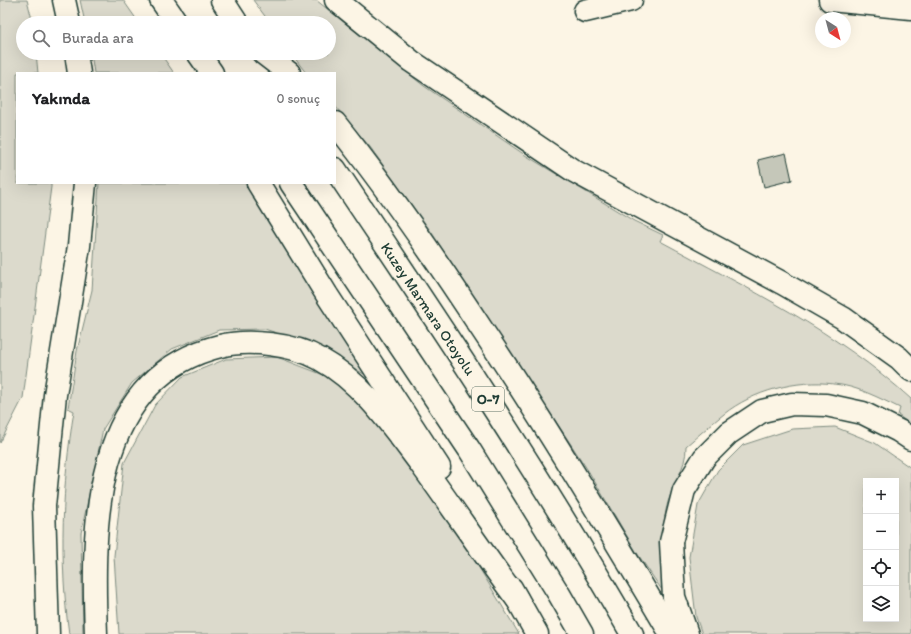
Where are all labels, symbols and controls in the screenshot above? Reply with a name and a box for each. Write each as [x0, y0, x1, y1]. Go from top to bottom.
north arrow [815, 12, 851, 48]
search box [16, 16, 336, 60]
icon: search [30, 27, 52, 49]
text: Burada ara [62, 29, 134, 47]
text: Yakında [32, 88, 90, 108]
text: 0 sonuç [277, 91, 320, 106]
street label: Kuzey Marmara Otoyolu [377, 239, 479, 379]
road number: O-7 [472, 387, 504, 411]
map controls [863, 478, 899, 622]
button: + [863, 478, 899, 514]
button: − [863, 514, 899, 550]
button: locate [863, 550, 899, 586]
button: layers [863, 586, 899, 622]

